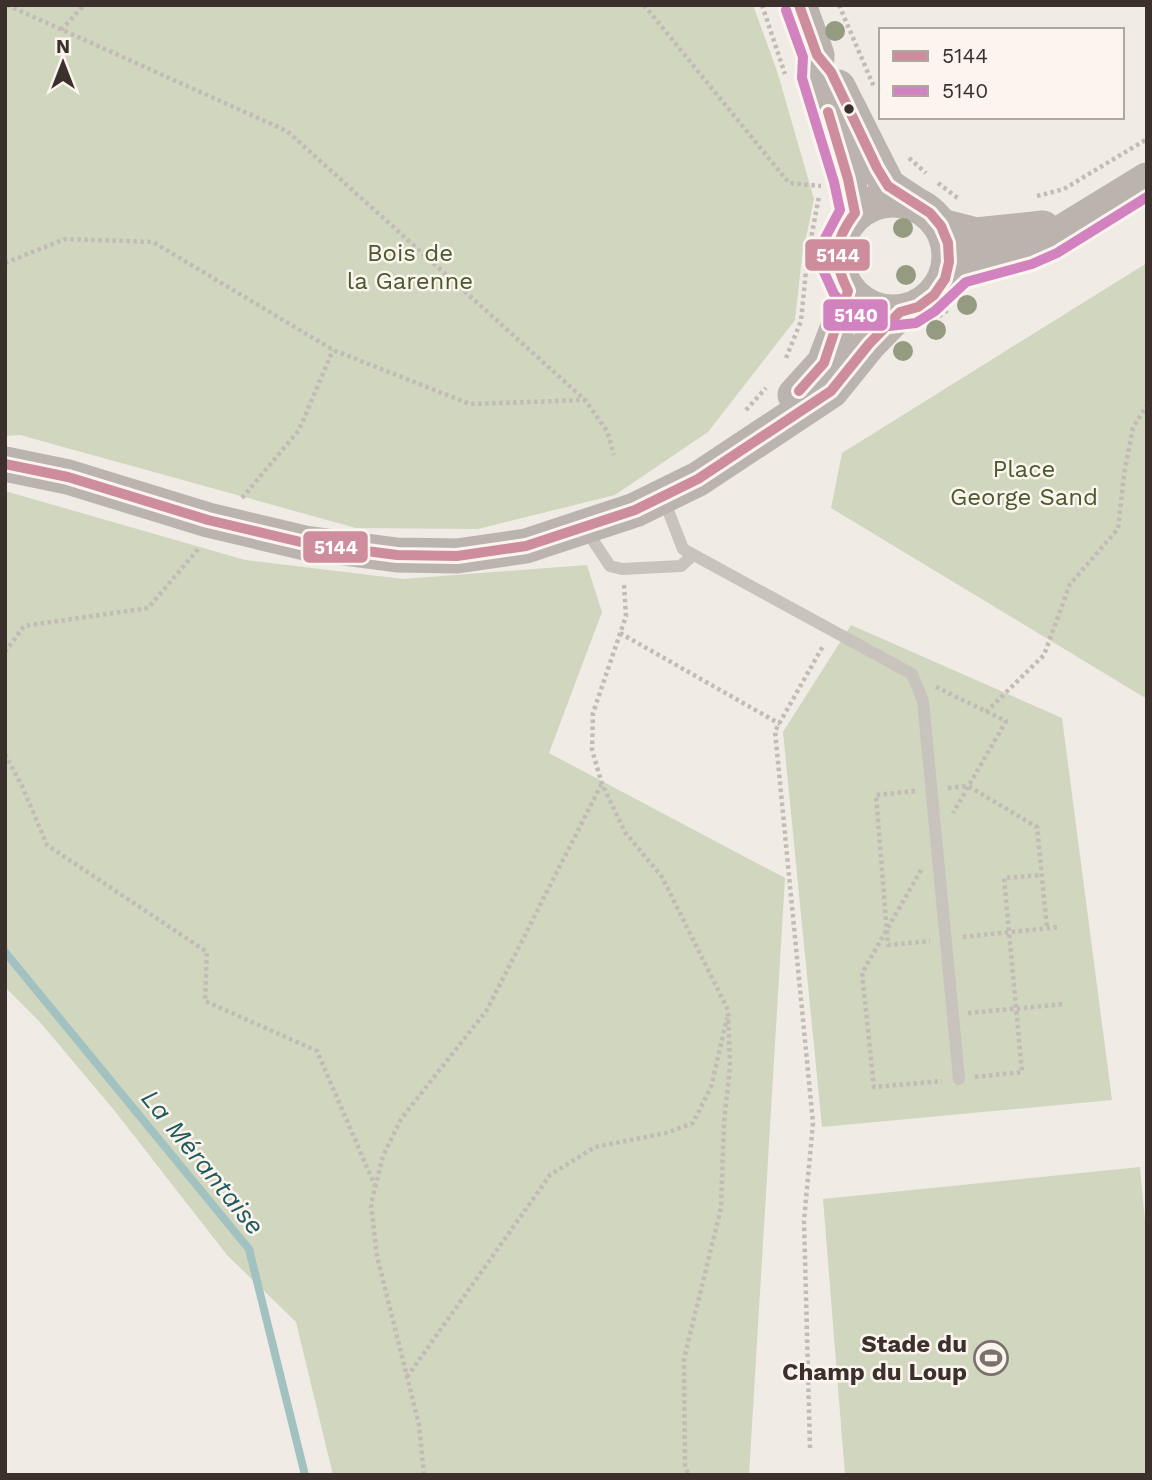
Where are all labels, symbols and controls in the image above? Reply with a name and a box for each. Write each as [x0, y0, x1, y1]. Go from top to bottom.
north arrow [28, 28, 98, 98]
legend [879, 28, 1124, 119]
text: N [56, 35, 70, 58]
text: 5144 [942, 43, 988, 68]
text: 5140 [942, 78, 988, 103]
unlabelled marker [842, 102, 856, 116]
line badge: 5144 [804, 238, 871, 272]
park label: Bois de la Garenne [347, 239, 473, 295]
text: 5144 [816, 244, 860, 267]
line badge: 5140 [822, 298, 889, 332]
text: 5140 [834, 304, 878, 327]
park label: Place George Sand [950, 455, 1098, 511]
line badge: 5144 [302, 530, 369, 564]
text: 5144 [314, 536, 358, 559]
water label: La Mérantaise [135, 1083, 271, 1241]
place label: Stade du Champ du Loup [782, 1330, 967, 1386]
sports icon: Stade du Champ du Loup [972, 1339, 1010, 1377]

